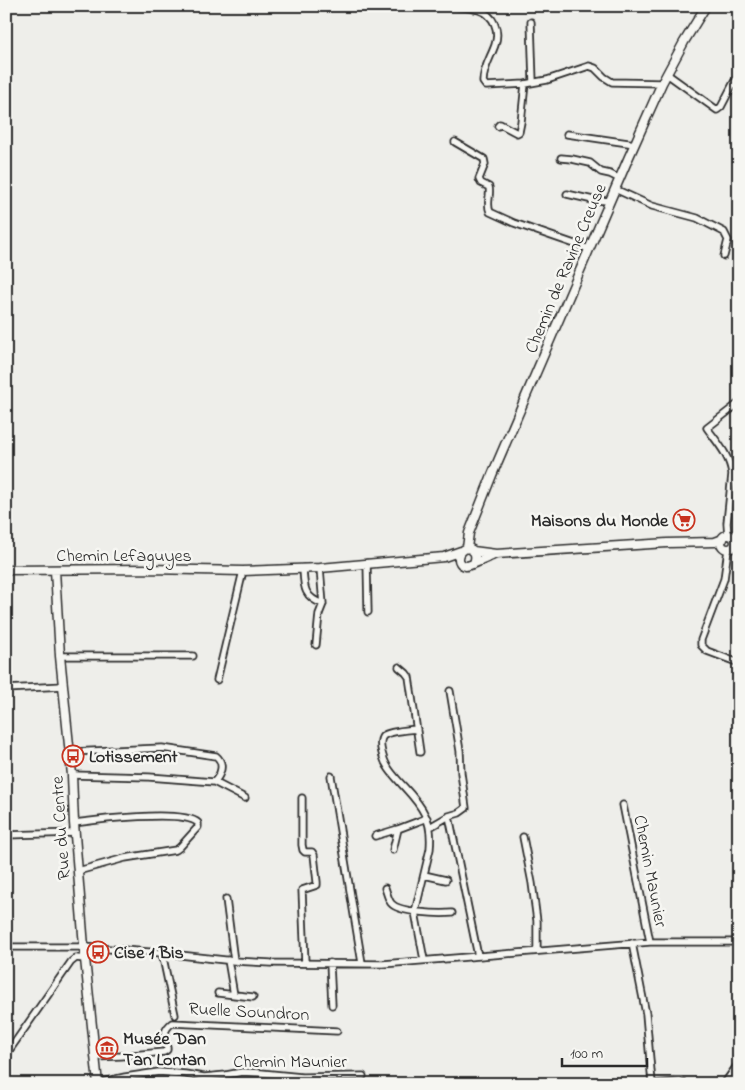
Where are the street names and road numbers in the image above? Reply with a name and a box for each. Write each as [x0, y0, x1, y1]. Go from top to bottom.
street label: Chemin de Ravine Creuse [519, 179, 615, 358]
street label: Chemin Lefaguyes [56, 544, 192, 571]
street label: Rue du Centre [45, 774, 79, 881]
street label: Chemin Maunier [625, 813, 673, 930]
street label: Ruelle Soundron [188, 997, 310, 1029]
street label: Chemin Maunier [233, 1050, 347, 1076]

